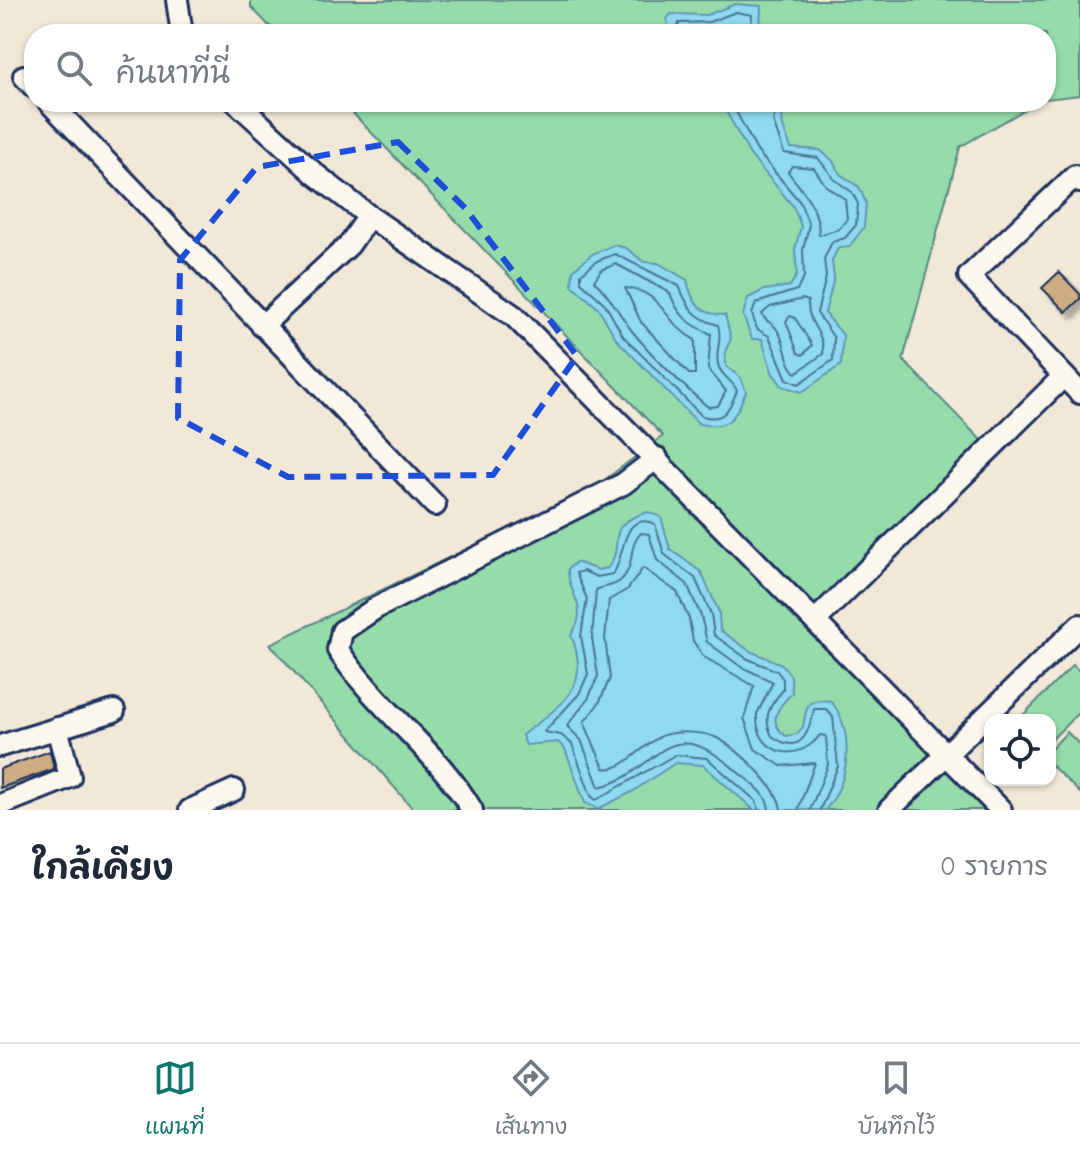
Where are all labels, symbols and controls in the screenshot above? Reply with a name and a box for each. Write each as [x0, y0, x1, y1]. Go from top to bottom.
search box [24, 24, 1056, 112]
icon: search [52, 46, 96, 90]
text: ค้นหาที่นี่ [116, 56, 230, 91]
map controls [984, 714, 1056, 786]
button: locate [984, 714, 1056, 786]
text: ใกล้เคียง [32, 848, 174, 888]
text: 0 รายการ [940, 852, 1048, 882]
tab: แผนที่ [145, 1056, 204, 1142]
tab: เส้นทาง [495, 1056, 567, 1142]
tab: บันทึกไว้ [858, 1056, 935, 1142]

